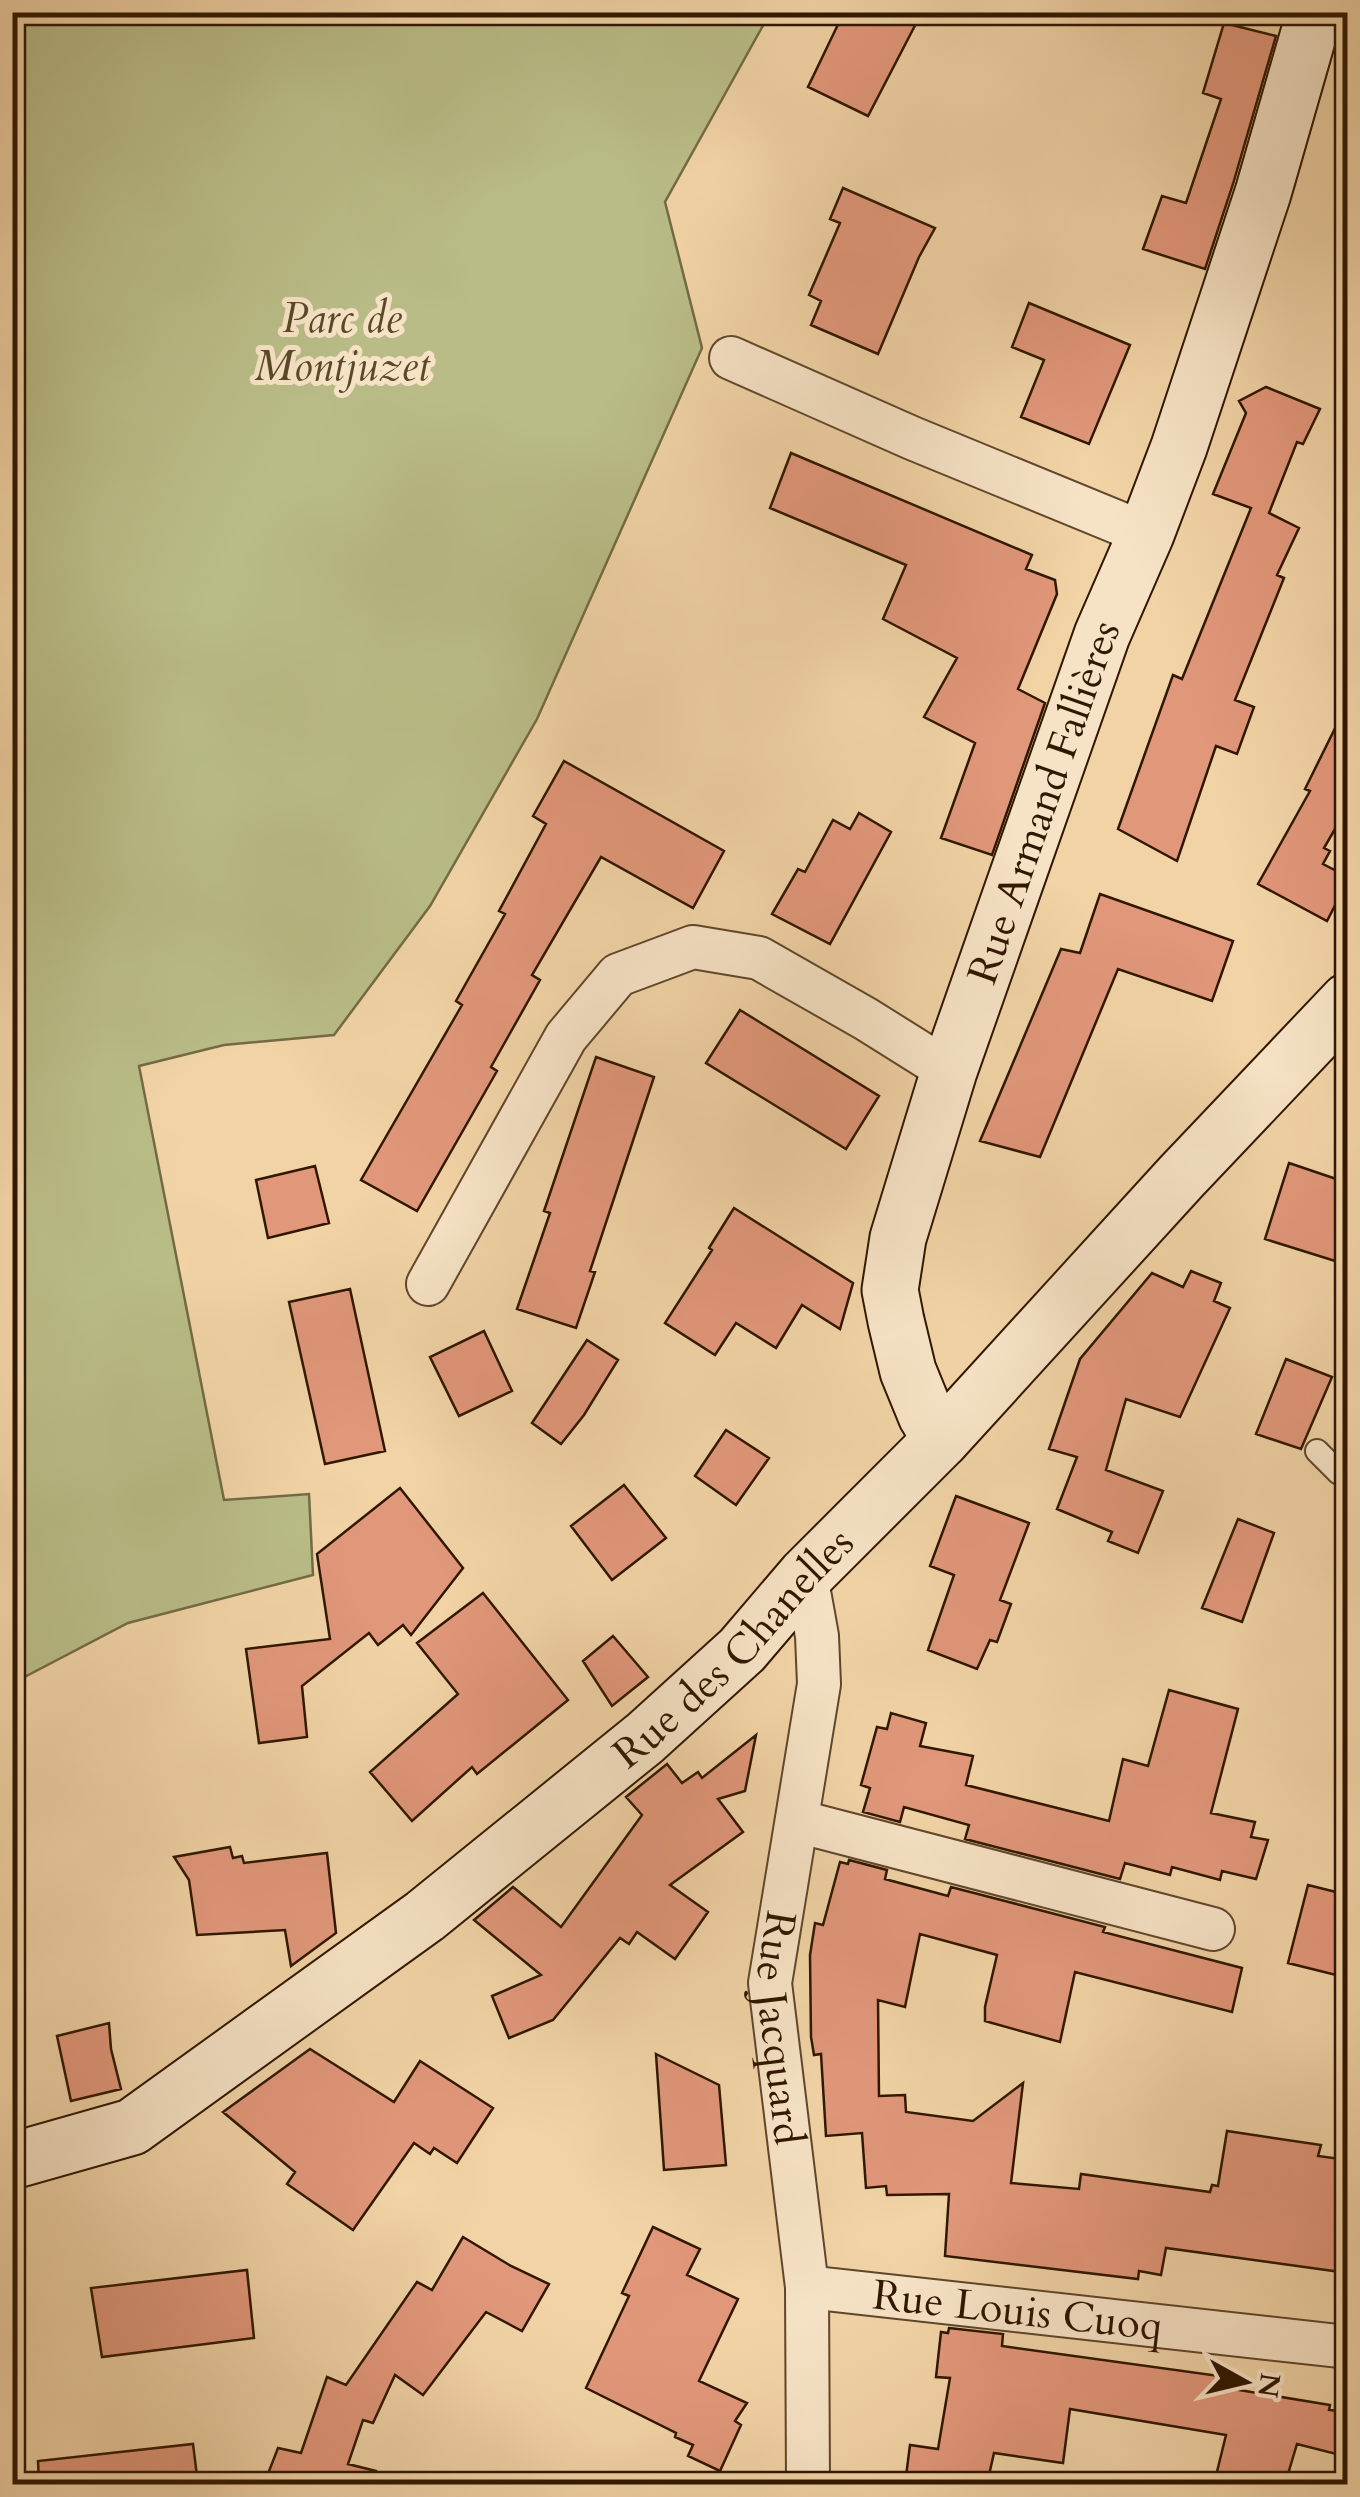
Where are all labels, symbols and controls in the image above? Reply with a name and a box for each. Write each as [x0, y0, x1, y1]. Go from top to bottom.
park label: Parc de Montjuzet [254, 290, 431, 395]
street label: Rue Armand Fallières [953, 611, 1134, 992]
street label: Rue des Chanelles [601, 1515, 866, 1781]
street label: Rue Jacquard [742, 1907, 818, 2148]
street label: Rue Louis Cuoq [870, 2266, 1166, 2355]
north arrow [1195, 2332, 1295, 2432]
text: N [1248, 2371, 1289, 2400]

